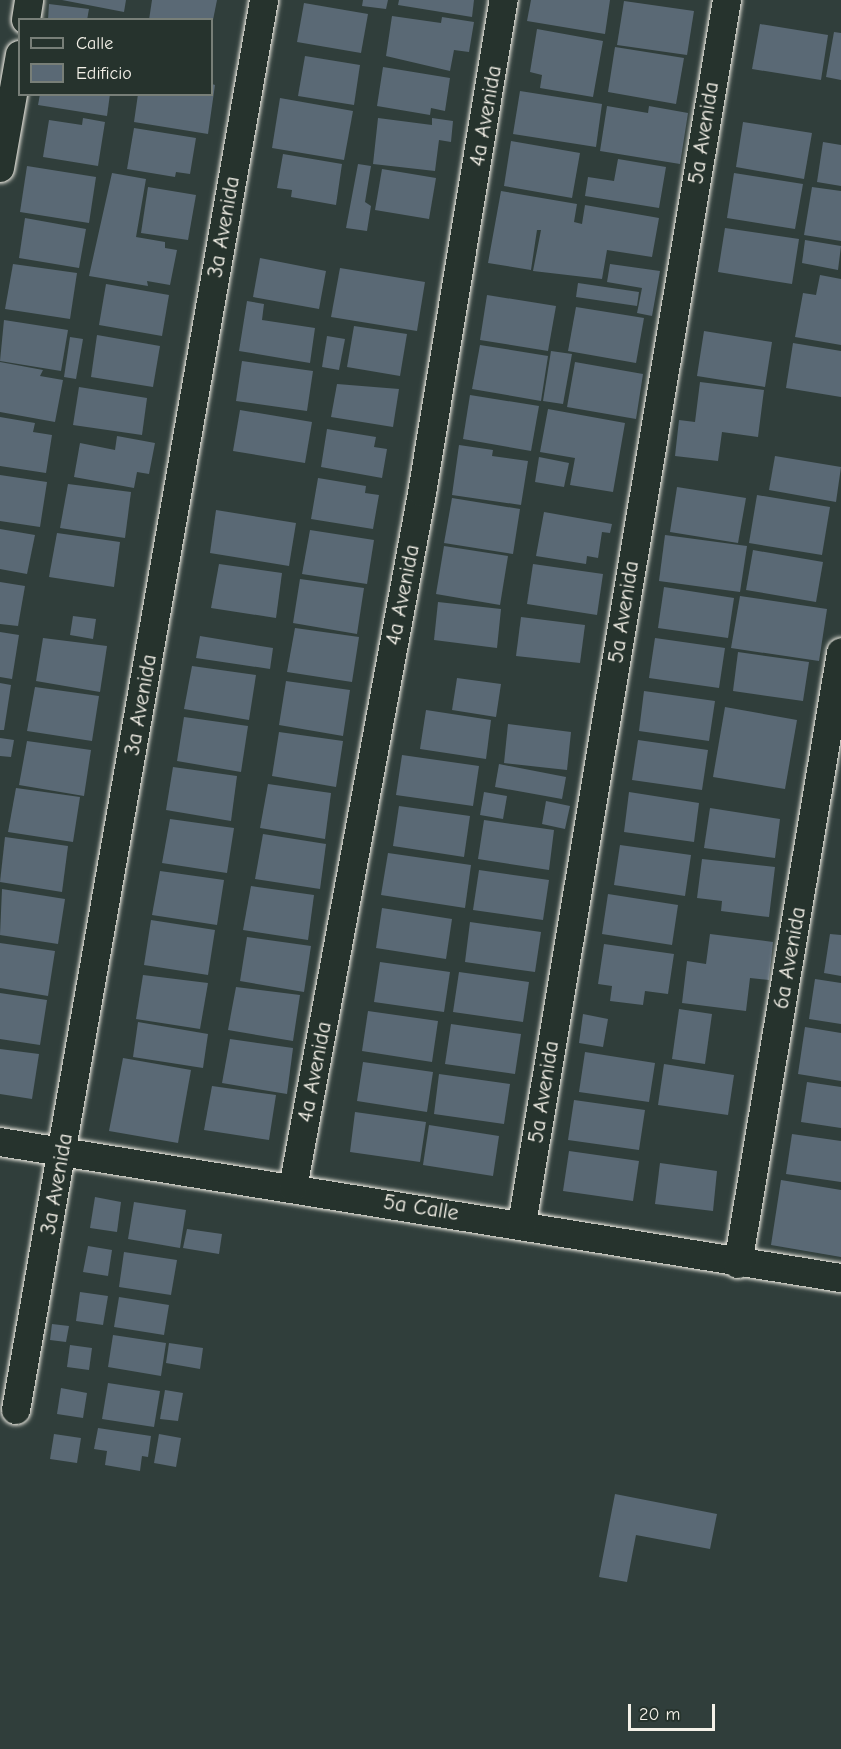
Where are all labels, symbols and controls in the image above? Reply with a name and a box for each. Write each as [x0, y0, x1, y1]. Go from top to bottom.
legend [18, 18, 213, 96]
text: Calle [76, 33, 113, 54]
text: Edificio [76, 63, 132, 84]
street label: 4a Avenida [464, 63, 508, 169]
street label: 5a Avenida [683, 80, 725, 186]
street label: 3a Avenida [202, 174, 246, 280]
street label: 4a Avenida [380, 542, 426, 648]
street label: 5a Avenida [603, 559, 645, 665]
street label: 3a Avenida [119, 652, 163, 758]
street label: 6a Avenida [768, 905, 812, 1011]
street label: 4a Avenida [292, 1019, 338, 1125]
street label: 5a Avenida [523, 1039, 565, 1145]
street label: 3a Avenida [35, 1131, 79, 1237]
street label: 5a Calle [381, 1189, 461, 1227]
scale bar [631, 1692, 718, 1730]
text: 20 m [639, 1704, 680, 1725]

